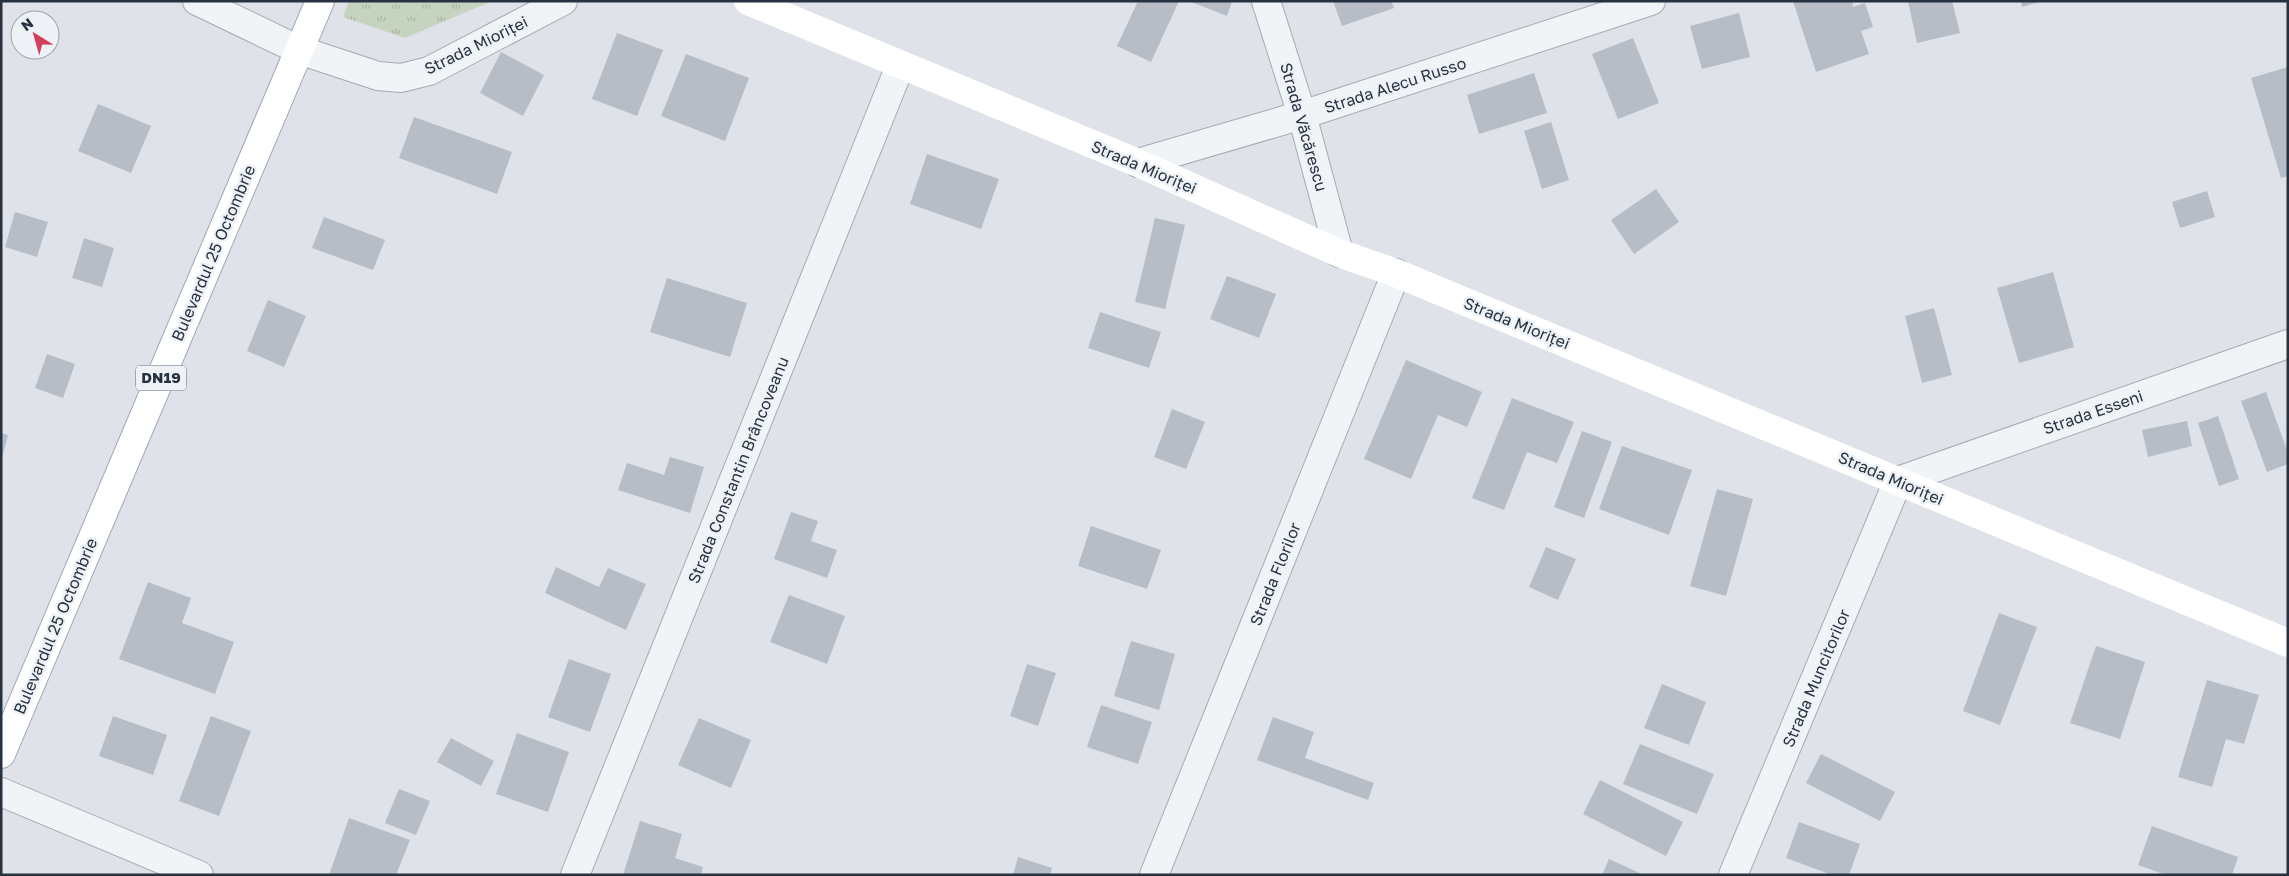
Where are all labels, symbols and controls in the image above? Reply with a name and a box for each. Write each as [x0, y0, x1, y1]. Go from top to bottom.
north arrow [10, 10, 60, 60]
street label: Strada Mioriței [421, 11, 531, 79]
text: N [18, 14, 36, 34]
street label: Strada Alecu Russo [1321, 53, 1469, 117]
street label: Strada Văcărescu [1276, 60, 1332, 194]
street label: Strada Mioriței [1088, 136, 1200, 198]
street label: Bulevardul 25 Octombrie [167, 162, 259, 344]
street label: Strada Mioriței [1461, 293, 1573, 353]
street label: Strada Constantin Brâncoveanu [683, 354, 793, 586]
road number: DN19 [136, 366, 186, 390]
street label: Strada Esseni [2040, 386, 2146, 438]
street label: Strada Mioriței [1835, 447, 1947, 509]
street label: Strada Florilor [1245, 519, 1305, 629]
street label: Bulevardul 25 Octombrie [9, 535, 101, 717]
street label: Strada Muncitorilor [1778, 606, 1854, 750]

